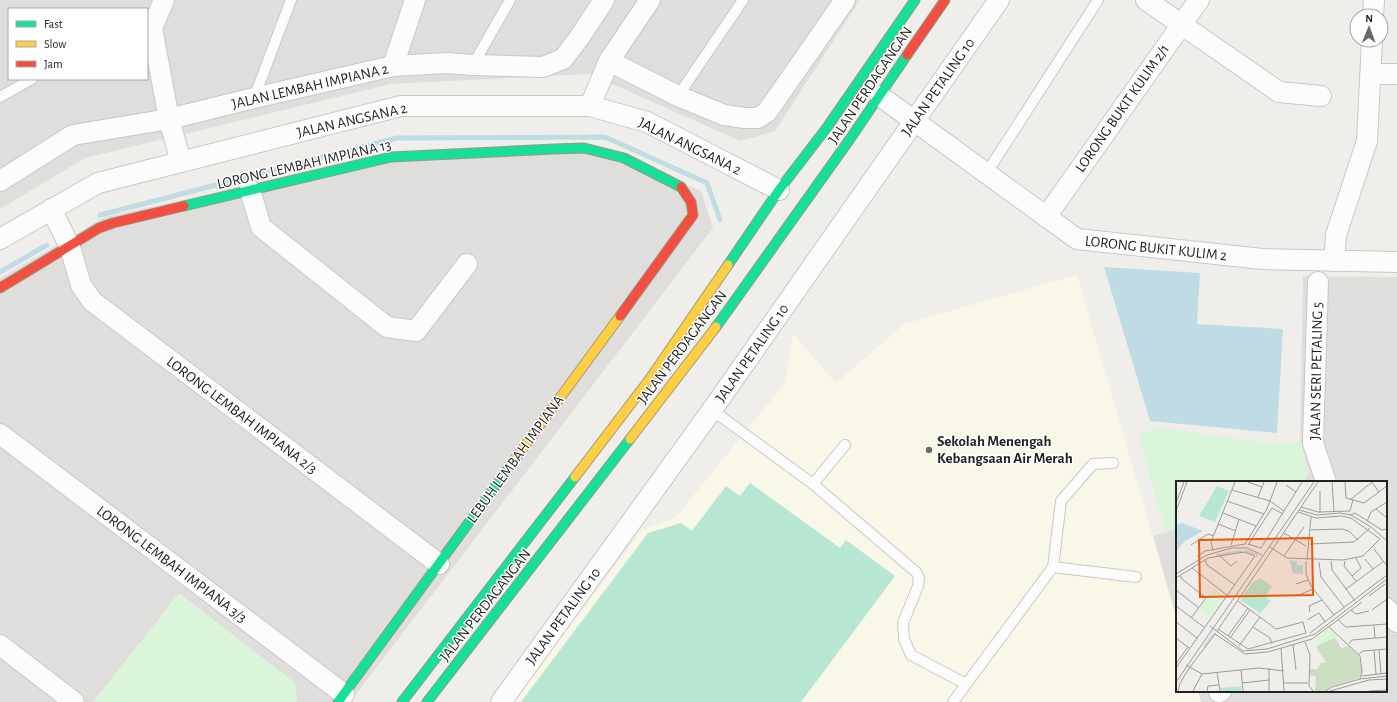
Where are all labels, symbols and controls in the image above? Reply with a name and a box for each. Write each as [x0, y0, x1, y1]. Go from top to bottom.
legend [8, 8, 148, 80]
north arrow [1349, 8, 1389, 48]
text: N [1365, 13, 1373, 24]
text: Fast [44, 18, 63, 30]
street label: JALAN PERDAGANGAN [826, 24, 915, 147]
street label: JALAN PETALING 10 [899, 35, 978, 139]
text: Slow [44, 38, 66, 50]
street label: LORONG BUKIT KULIM 2/1 [1073, 42, 1172, 175]
text: Jam [44, 58, 63, 70]
street label: JALAN LEMBAH IMPIANA 2 [230, 61, 390, 112]
street label: JALAN ANGSANA 2 [296, 100, 409, 140]
street label: JALAN ANGSANA 2 [636, 115, 744, 178]
street label: LORONG LEMBAH IMPIANA 13 [216, 137, 393, 192]
street label: LORONG BUKIT KULIM 2 [1084, 234, 1228, 263]
street label: JALAN PERDAGANGAN [635, 288, 730, 407]
street label: JALAN PETALING 10 [713, 301, 792, 405]
street label: JALAN SERI PETALING 5 [1308, 302, 1325, 440]
street label: LORONG LEMBAH IMPIANA 2/3 [164, 354, 320, 477]
street label: LEBUH LEMBAH IMPIANA [464, 392, 567, 526]
place label: Sekolah Menengah Kebangsaan Air Merah [937, 434, 1073, 466]
marker: Sekolah Menengah Kebangsaan Air Merah [924, 445, 934, 455]
inset map [1176, 481, 1387, 692]
street label: LORONG LEMBAH IMPIANA 3/3 [94, 503, 250, 626]
street label: JALAN PERDAGANGAN [437, 546, 534, 664]
street label: JALAN PETALING 10 [523, 565, 604, 668]

